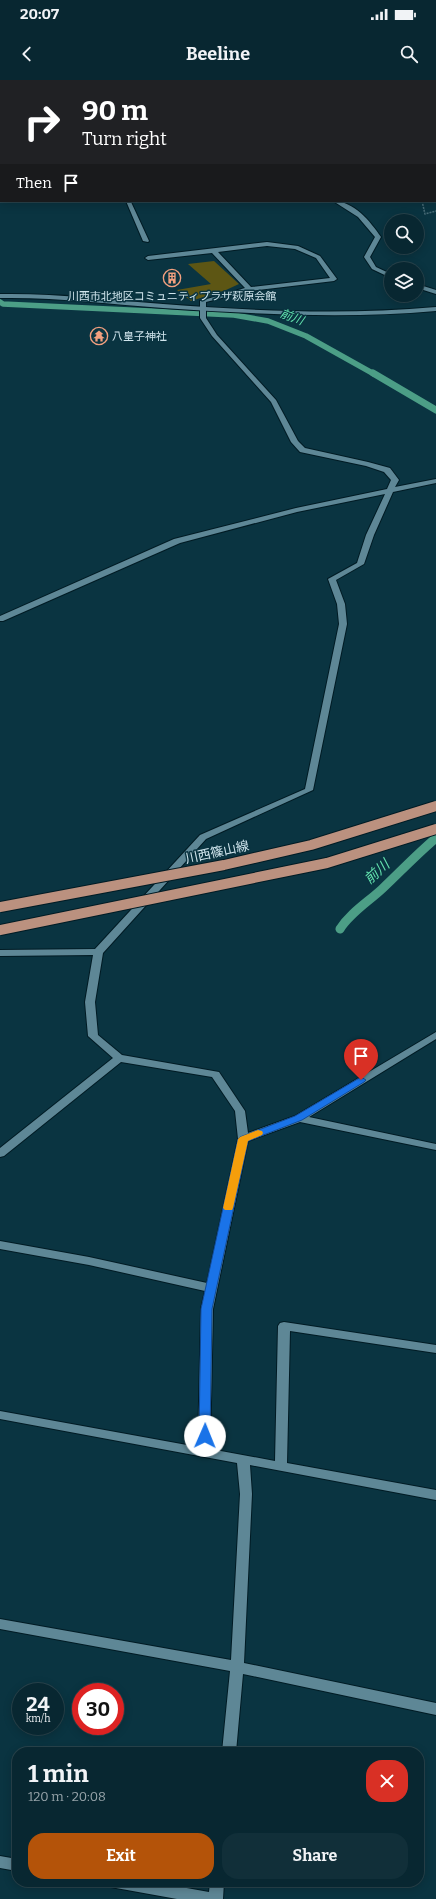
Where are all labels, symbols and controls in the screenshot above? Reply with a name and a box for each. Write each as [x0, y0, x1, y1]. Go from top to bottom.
text: 20:07 [20, 5, 59, 23]
icon: back [16, 43, 38, 65]
text: Beeline [186, 43, 250, 65]
icon: search [398, 43, 420, 65]
text: 90 m [82, 94, 148, 127]
icon: right [16, 96, 68, 148]
text: Turn right [82, 128, 167, 150]
icon: arrive [60, 172, 82, 194]
text: Then [16, 174, 52, 192]
map controls [384, 214, 424, 302]
button: search [384, 214, 424, 254]
button: layers [384, 262, 424, 302]
building icon: 川西市北地区コミュニティプラザ萩原会館 [162, 268, 182, 288]
place label: 川西市北地区コミュニティプラザ萩原会館 [68, 290, 276, 303]
water label: 前川 [278, 306, 308, 329]
temple icon: 八皇子神社 [89, 326, 109, 346]
place label: 八皇子神社 [112, 330, 167, 343]
street label: 川西篠山線 [184, 838, 250, 866]
water label: 前川 [361, 855, 395, 888]
pin [344, 1039, 378, 1080]
icon: arrive [350, 1045, 372, 1067]
position arrow [184, 1415, 226, 1457]
speed limit sign: 30 [72, 1683, 124, 1735]
text: 24 [26, 1692, 50, 1716]
text: km/h [26, 1713, 50, 1725]
text: 1 min [28, 1760, 89, 1788]
button: close [366, 1760, 408, 1802]
text: 120 m · 20:08 [28, 1789, 106, 1804]
button: Exit [28, 1833, 214, 1879]
button: Share [222, 1833, 408, 1879]

